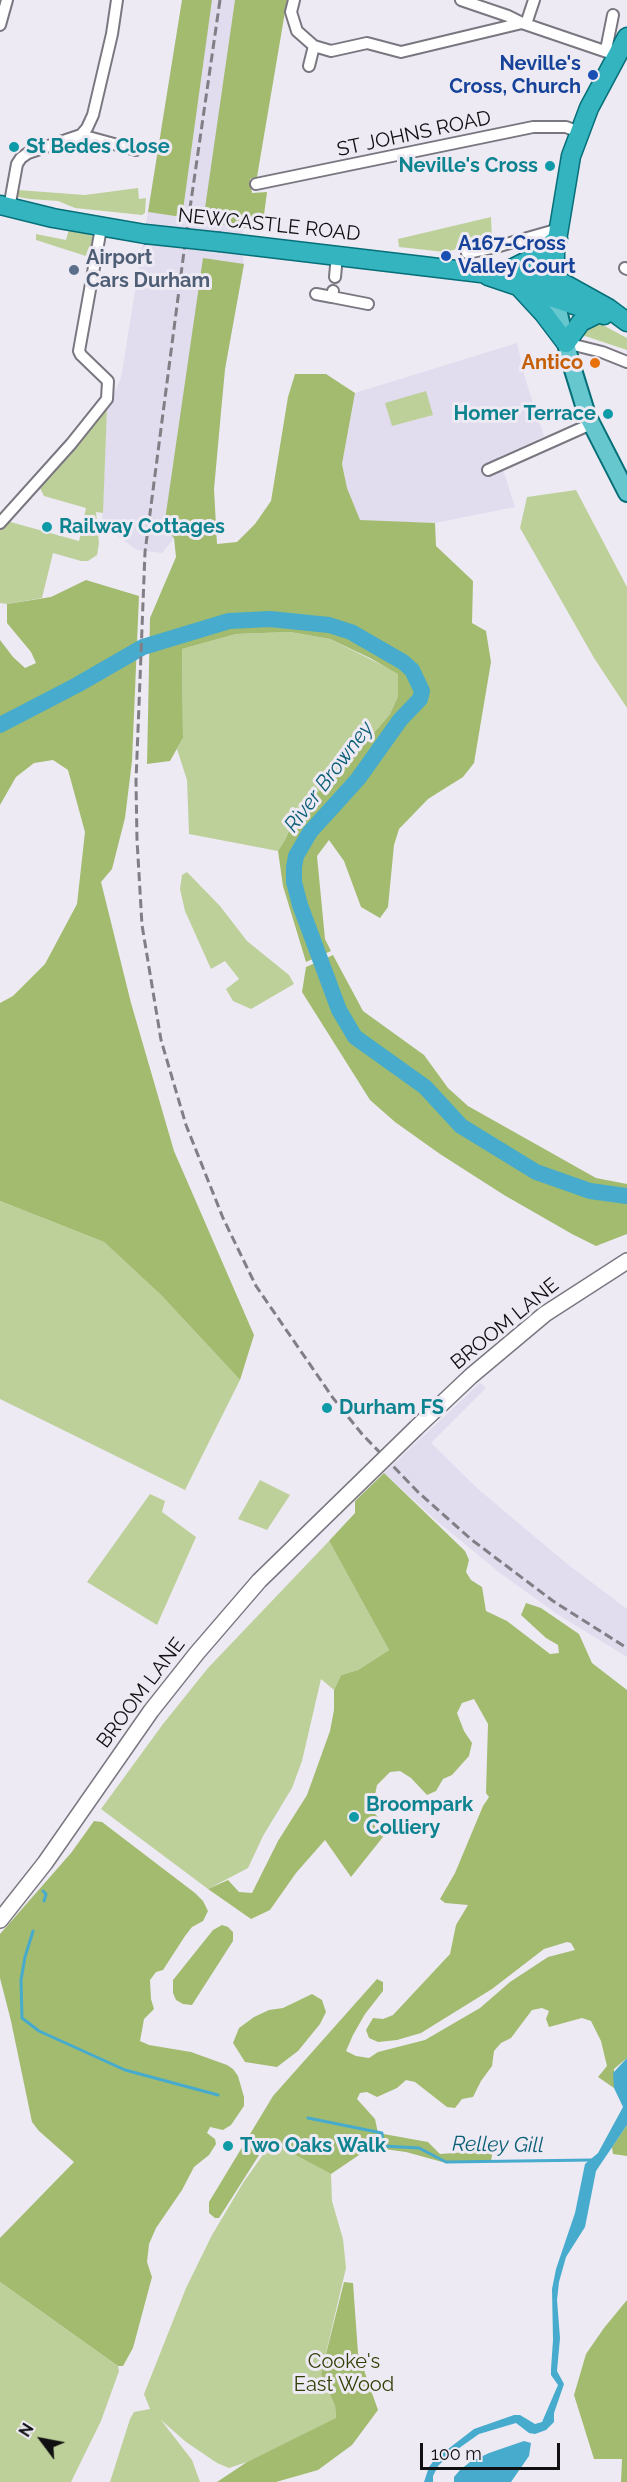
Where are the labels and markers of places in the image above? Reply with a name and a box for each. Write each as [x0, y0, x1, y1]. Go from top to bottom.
place label: Neville's Cross, Church [449, 52, 581, 99]
marker: Neville's Cross, Church [586, 68, 600, 82]
place label: St Bedes Close [26, 135, 170, 159]
marker: St Bedes Close [7, 140, 21, 154]
place label: Neville's Cross [398, 154, 538, 178]
marker: Neville's Cross [543, 159, 557, 173]
place label: A167-Cross Valley Court [458, 232, 576, 279]
place label: Airport Cars Durham [86, 246, 210, 293]
marker: A167-Cross Valley Court [439, 249, 453, 263]
marker: Airport Cars Durham [67, 263, 81, 277]
place label: Antico [521, 351, 583, 375]
marker: Antico [588, 356, 602, 370]
place label: Homer Terrace [454, 402, 596, 426]
marker: Homer Terrace [601, 407, 615, 421]
place label: Railway Cottages [59, 515, 225, 539]
marker: Railway Cottages [40, 520, 54, 534]
place label: Durham FS [339, 1396, 444, 1420]
marker: Durham FS [320, 1401, 334, 1415]
place label: Broompark Colliery [366, 1793, 473, 1840]
marker: Broompark Colliery [347, 1810, 361, 1824]
place label: Two Oaks Walk [240, 2134, 386, 2158]
marker: Two Oaks Walk [221, 2139, 235, 2153]

